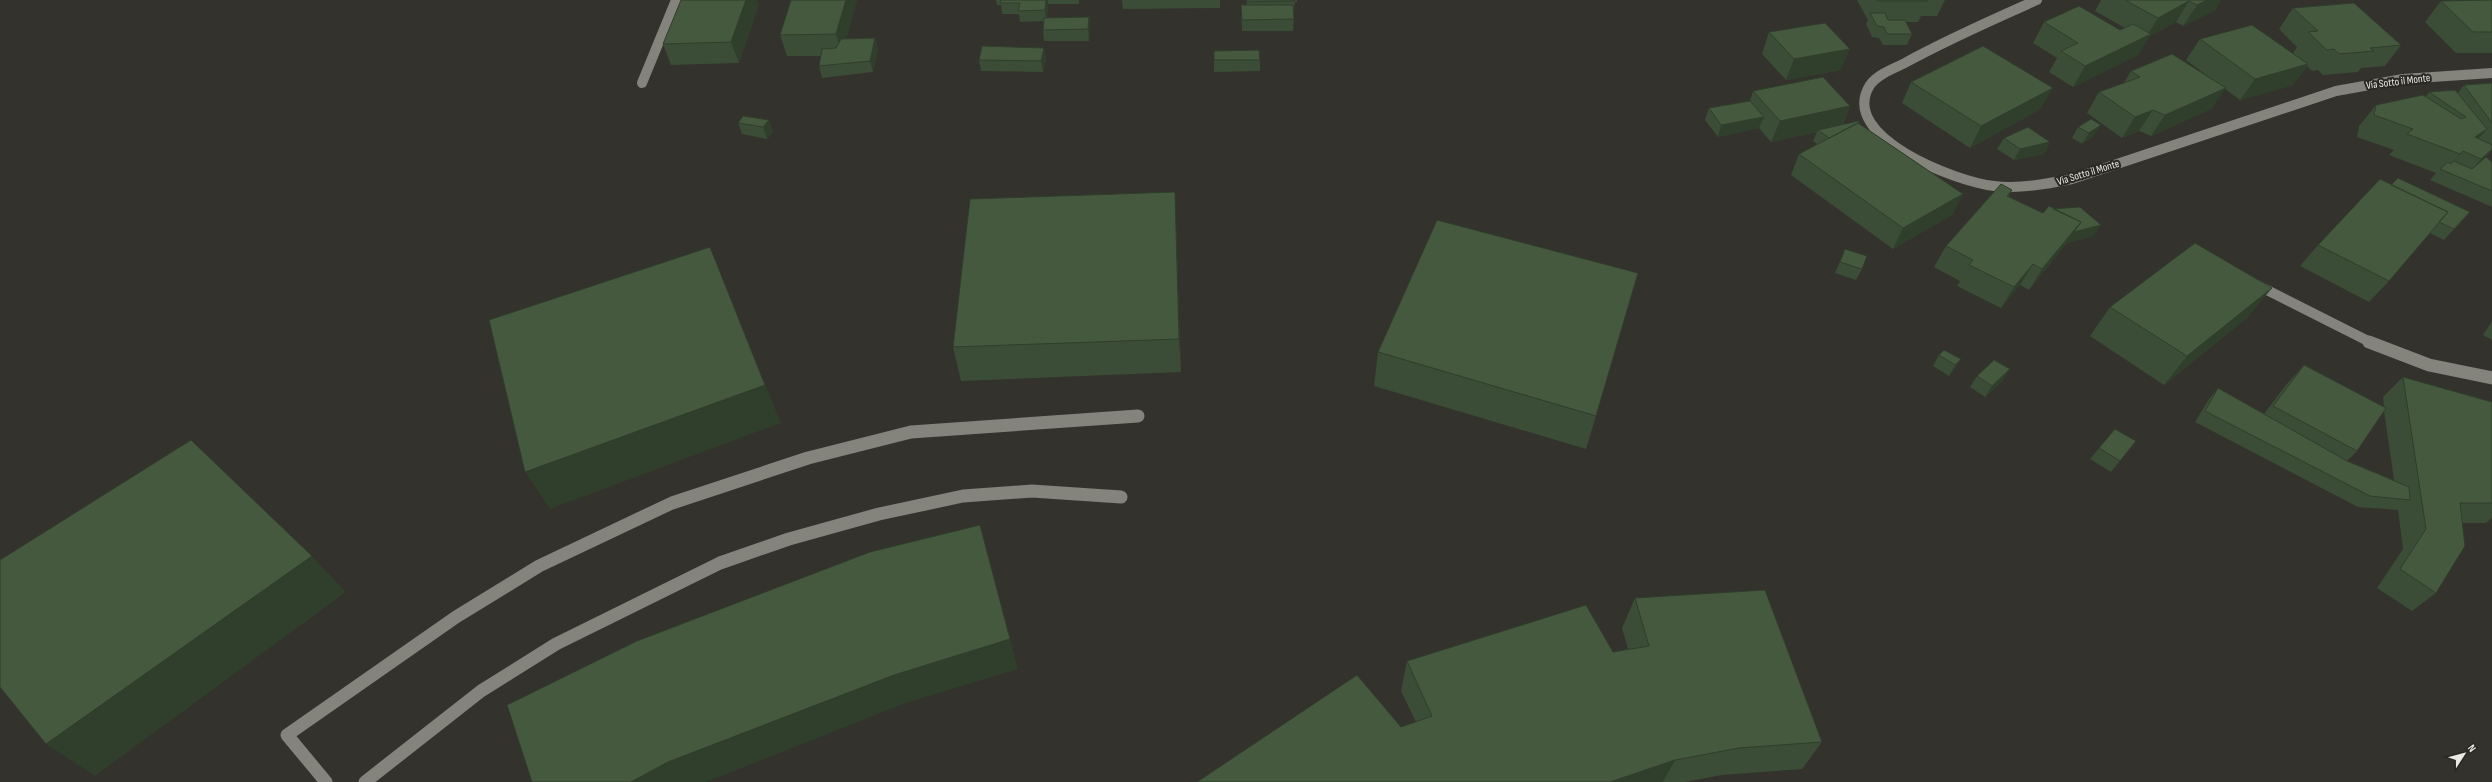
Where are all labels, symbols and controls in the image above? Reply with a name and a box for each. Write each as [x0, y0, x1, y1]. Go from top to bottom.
street label: Via Sotto il Monte [2365, 71, 2431, 92]
street label: Via Sotto il Monte [2055, 157, 2121, 188]
north arrow [2444, 734, 2484, 774]
text: N [2465, 742, 2479, 755]

